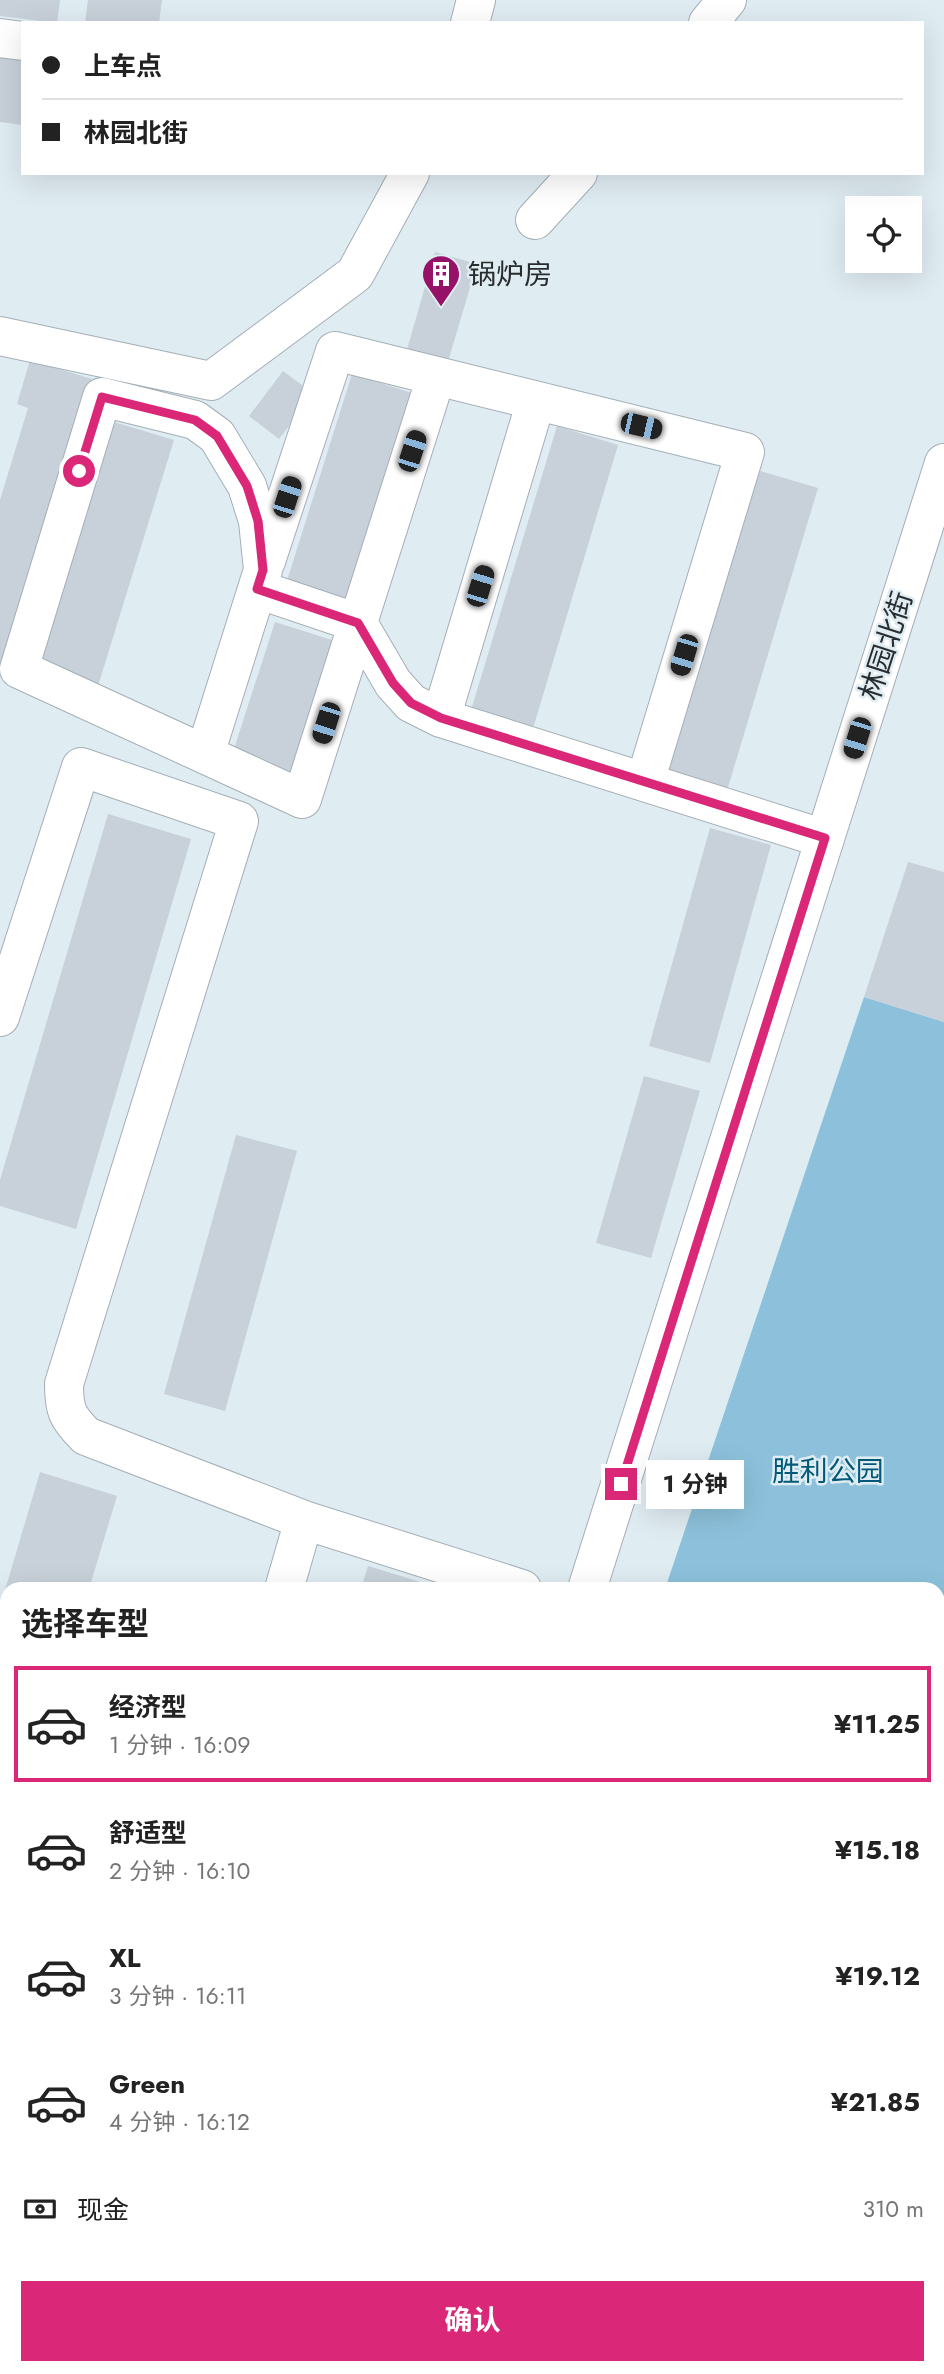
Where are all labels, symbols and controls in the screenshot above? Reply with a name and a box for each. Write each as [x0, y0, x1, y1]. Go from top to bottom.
text: 上车点 [84, 47, 162, 85]
text: 林园北街 [84, 114, 188, 152]
map controls [845, 196, 922, 273]
button: locate [845, 196, 922, 273]
building icon: 锅炉房 [420, 253, 462, 308]
place label: 锅炉房 [468, 254, 552, 295]
car [619, 411, 664, 441]
car [396, 428, 429, 474]
route start [63, 455, 95, 487]
car [271, 474, 304, 520]
car [464, 563, 497, 609]
street label: 林园北街 [849, 586, 923, 706]
car [668, 632, 701, 678]
car [310, 700, 343, 746]
car [841, 715, 874, 761]
park label: 胜利公园 [772, 1451, 884, 1492]
callout: 1 分钟 [646, 1460, 744, 1508]
text: 1 分钟 [663, 1467, 727, 1501]
route end [605, 1468, 637, 1500]
text: 选择车型 [21, 1601, 149, 1647]
text: 经济型 [109, 1688, 187, 1726]
icon: car [25, 1693, 88, 1756]
text: ¥11.25 [834, 1705, 920, 1743]
text: 1 分钟 · 16:09 [109, 1728, 251, 1762]
text: 舒适型 [109, 1814, 187, 1852]
icon: car [25, 1819, 88, 1882]
text: ¥15.18 [835, 1831, 920, 1869]
text: 2 分钟 · 16:10 [109, 1854, 250, 1888]
text: XL [109, 1939, 141, 1977]
icon: car [25, 1945, 88, 2008]
text: ¥19.12 [835, 1957, 920, 1995]
text: 3 分钟 · 16:11 [109, 1979, 246, 2013]
text: Green [109, 2065, 185, 2103]
icon: car [25, 2071, 88, 2134]
text: ¥21.85 [831, 2083, 920, 2121]
text: 4 分钟 · 16:12 [109, 2105, 250, 2139]
icon: cash [21, 2190, 59, 2228]
text: 现金 [77, 2191, 129, 2229]
text: 310 m [862, 2192, 924, 2226]
button: 确认 [21, 2281, 924, 2361]

